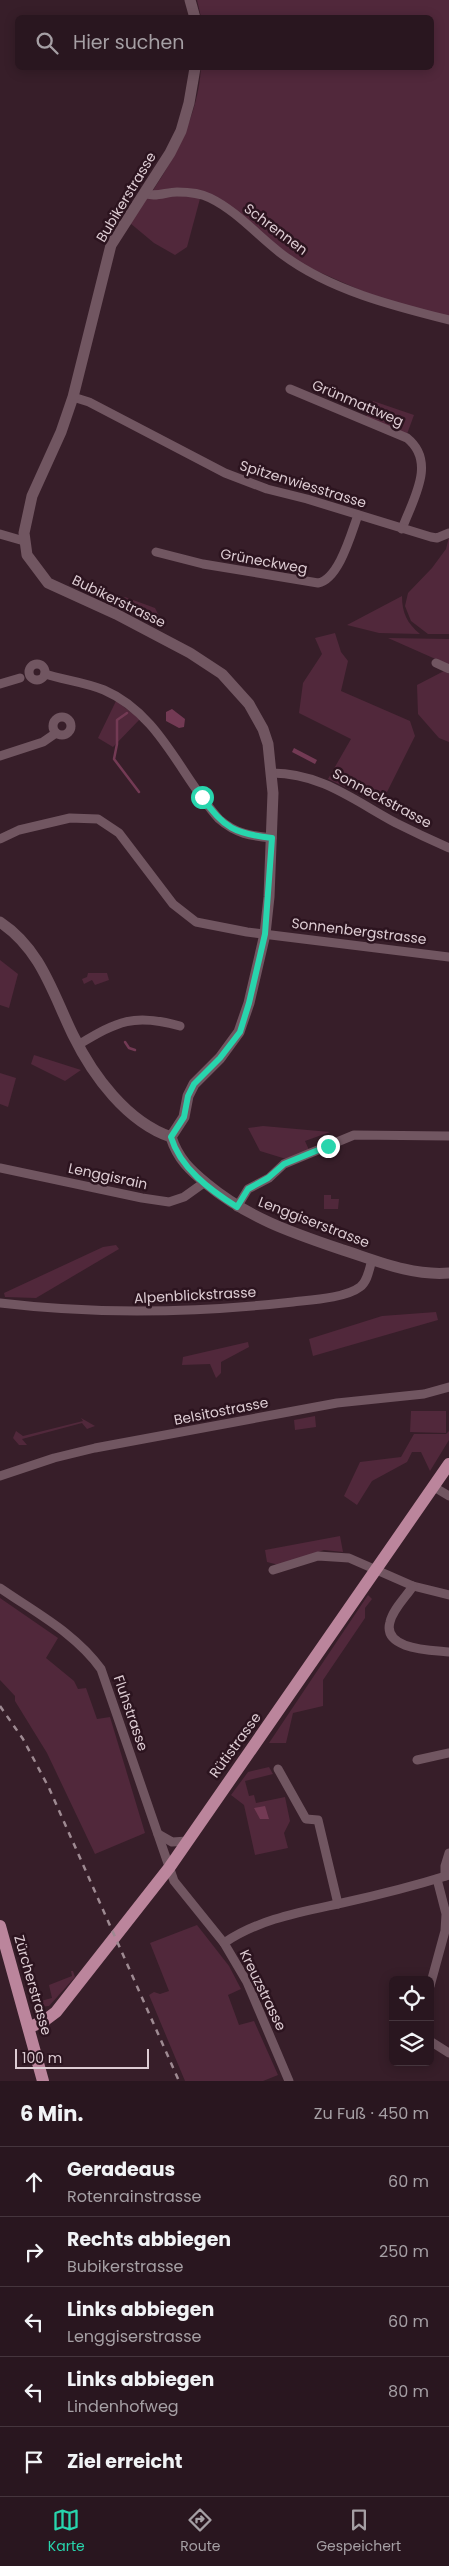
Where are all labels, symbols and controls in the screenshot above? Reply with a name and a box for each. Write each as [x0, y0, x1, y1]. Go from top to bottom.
search box [15, 15, 434, 70]
icon: search [33, 29, 61, 57]
text: Hier suchen [73, 29, 184, 56]
street label: Bubikerstrasse [91, 148, 161, 246]
street label: Schrennen [240, 198, 312, 260]
street label: Grünmattweg [309, 375, 407, 431]
street label: Spitzenwiesstrasse [237, 455, 369, 513]
street label: Grüneckweg [219, 544, 309, 578]
street label: Bubikerstrasse [69, 570, 169, 632]
street label: Sonneckstrasse [329, 763, 435, 833]
route start [191, 786, 214, 809]
street label: Sonnenbergstrasse [290, 913, 428, 949]
route end [317, 1135, 340, 1158]
street label: Lenggisrain [67, 1158, 149, 1194]
street label: Lenggiserstrasse [255, 1192, 373, 1253]
street label: Alpenblickstrasse [133, 1282, 257, 1308]
street label: Belsitostrasse [172, 1392, 270, 1430]
street label: Fluhstrasse [109, 1672, 153, 1754]
street label: Rütistrasse [204, 1708, 266, 1782]
street label: Zürcherstrasse [9, 1932, 57, 2038]
street label: Kreuzstrasse [235, 1946, 291, 2034]
map controls [389, 1976, 434, 2066]
button: locate [389, 1976, 434, 2021]
button: layers [389, 2021, 434, 2066]
scale bar [15, 2046, 149, 2069]
text: 100 m [22, 2048, 62, 2068]
text: 6 Min. [20, 2099, 83, 2128]
text: Zu Fuß · 450 m [314, 2102, 429, 2125]
text: Geradeaus [67, 2156, 175, 2183]
icon: ahead [20, 2168, 48, 2196]
text: 60 m [388, 2170, 429, 2193]
text: Rotenrainstrasse [67, 2185, 202, 2208]
text: Rechts abbiegen [67, 2226, 231, 2253]
icon: right [20, 2238, 48, 2266]
text: 250 m [379, 2240, 429, 2263]
text: Bubikerstrasse [67, 2255, 184, 2278]
text: Links abbiegen [67, 2296, 214, 2323]
icon: left [20, 2308, 48, 2336]
text: 60 m [388, 2310, 429, 2333]
text: Lenggiserstrasse [67, 2325, 201, 2348]
text: Links abbiegen [67, 2366, 214, 2393]
icon: left [20, 2378, 48, 2406]
text: 80 m [388, 2380, 429, 2403]
text: Lindenhofweg [67, 2395, 179, 2418]
icon: arrive [20, 2448, 48, 2476]
text: Ziel erreicht [67, 2448, 183, 2475]
tab: Karte [48, 2506, 85, 2557]
tab: Route [180, 2506, 221, 2557]
tab: Gespeichert [316, 2506, 401, 2557]

